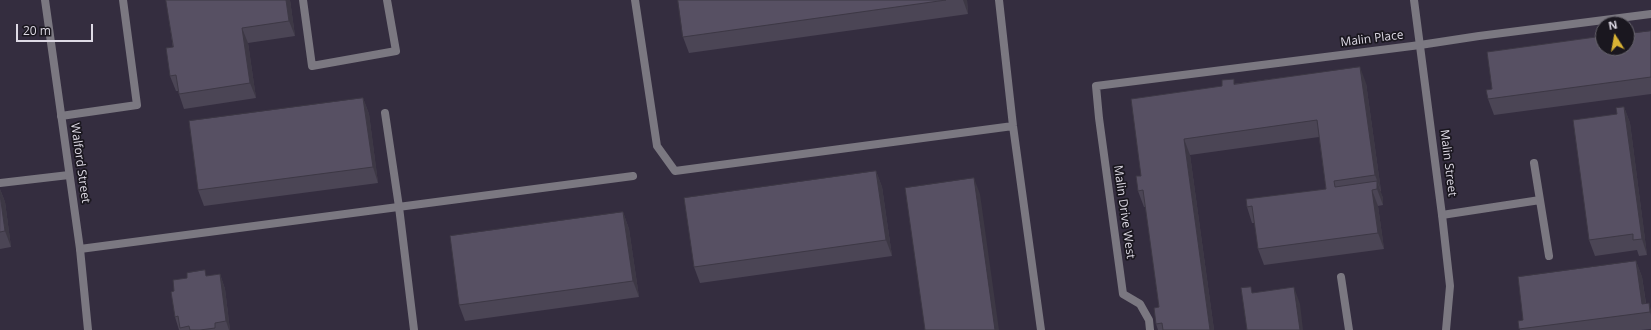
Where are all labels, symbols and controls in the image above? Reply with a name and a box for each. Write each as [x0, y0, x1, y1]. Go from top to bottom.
scale bar [18, 16, 95, 42]
north arrow [1595, 16, 1635, 56]
text: N [1607, 16, 1619, 33]
text: 20 m [23, 22, 51, 39]
street label: Malin Place [1340, 28, 1404, 50]
street label: Walford Street [67, 122, 93, 204]
street label: Malin Street [1437, 129, 1459, 197]
street label: Malin Drive West [1110, 164, 1138, 260]

